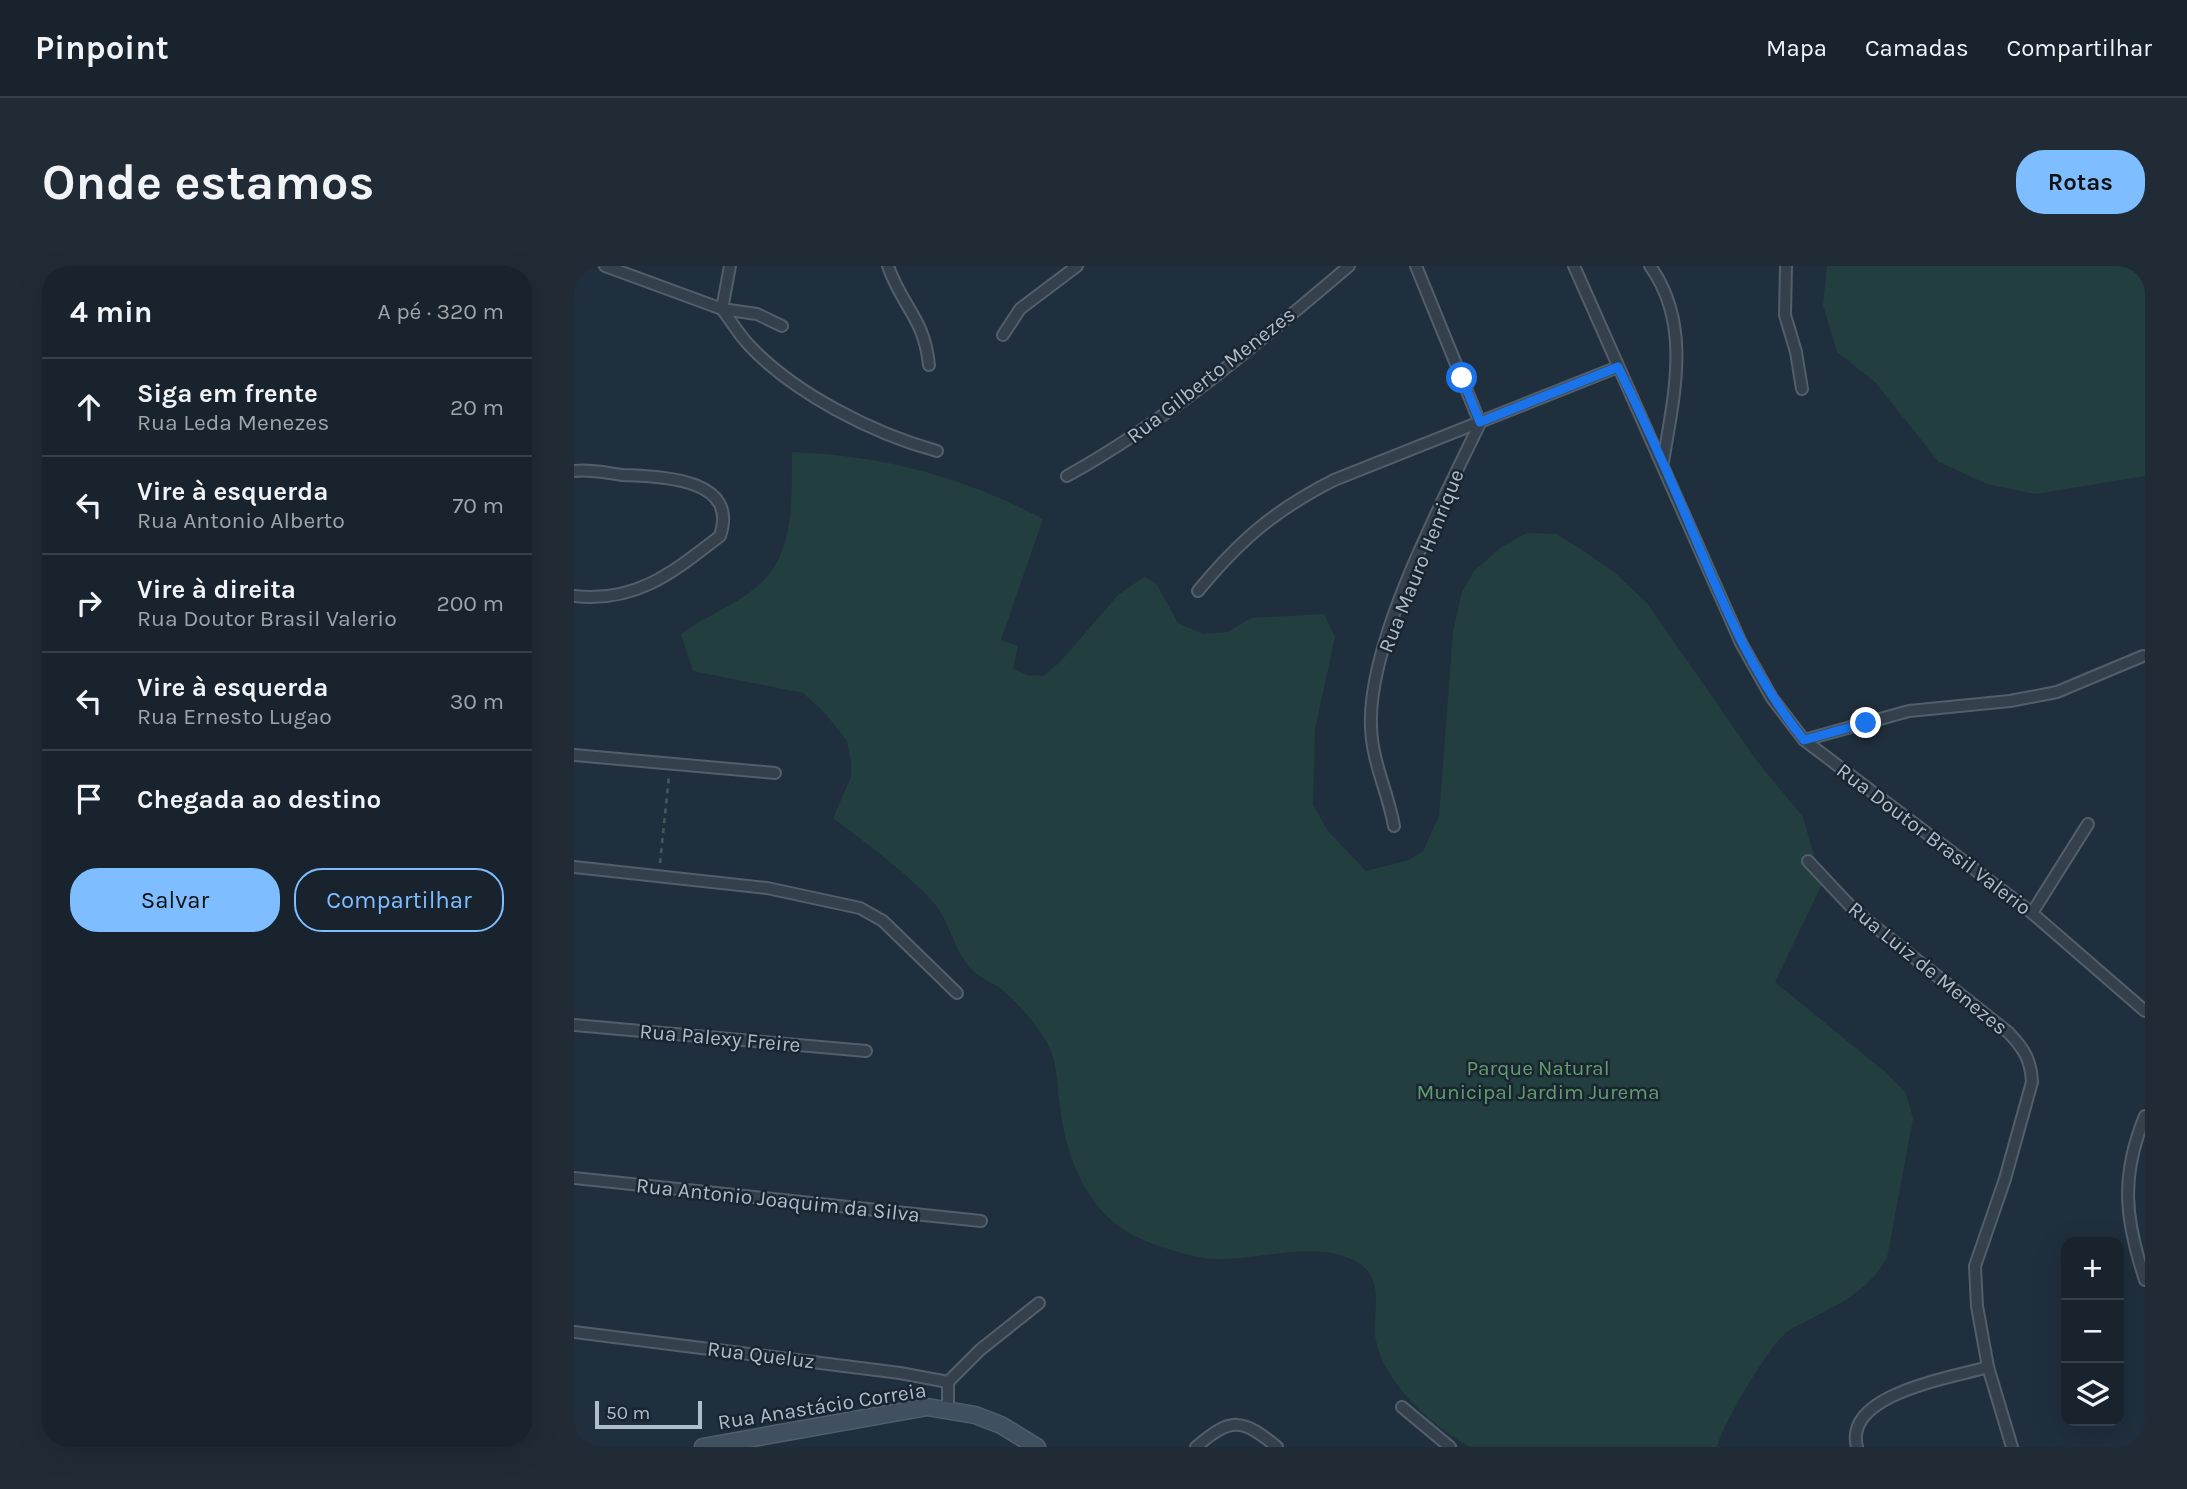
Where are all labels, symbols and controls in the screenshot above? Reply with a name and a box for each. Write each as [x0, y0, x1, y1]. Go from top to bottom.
text: Pinpoint [35, 29, 169, 67]
text: Mapa [1766, 34, 1827, 62]
text: Camadas [1865, 34, 1969, 62]
text: Compartilhar [2007, 34, 2152, 62]
button: Rotas [2016, 150, 2145, 214]
text: Onde estamos [42, 154, 374, 211]
text: 4 min [70, 294, 152, 330]
text: A pé · 320 m [378, 298, 504, 325]
street label: Rua Gilberto Menezes [1122, 302, 1300, 448]
route start [1446, 362, 1477, 393]
text: Siga em frente [137, 378, 318, 409]
icon: ahead [70, 388, 108, 426]
text: 20 m [450, 394, 504, 421]
text: Rua Leda Menezes [137, 409, 329, 436]
street label: Rua Mauro Henrique [1373, 466, 1469, 656]
text: Vire à esquerda [137, 476, 328, 507]
icon: left [70, 486, 108, 524]
text: 70 m [453, 492, 504, 519]
text: Rua Antonio Alberto [137, 507, 345, 534]
text: Vire à direita [137, 574, 296, 605]
icon: right [70, 584, 108, 622]
text: 200 m [436, 590, 504, 617]
text: Rua Doutor Brasil Valerio [137, 605, 397, 632]
text: Vire à esquerda [137, 672, 328, 703]
icon: left [70, 682, 108, 720]
text: 30 m [450, 688, 504, 715]
text: Rua Ernesto Lugao [137, 703, 332, 730]
route end [1850, 707, 1881, 738]
street label: Rua Doutor Brasil Valerio [1832, 758, 2036, 920]
icon: arrive [70, 780, 108, 818]
text: Chegada ao destino [137, 784, 381, 815]
button: Salvar [70, 868, 280, 932]
button: Compartilhar [294, 868, 504, 932]
street label: Rua Luiz de Menezes [1844, 896, 2012, 1040]
street label: Rua Palexy Freire [639, 1019, 801, 1057]
park label: Parque Natural Municipal Jardim Jurema [1417, 1056, 1659, 1104]
street label: Rua Antonio Joaquim da Silva [635, 1173, 921, 1227]
map controls [2061, 1237, 2124, 1426]
button: + [2061, 1237, 2124, 1300]
button: − [2061, 1300, 2124, 1363]
street label: Rua Queluz [706, 1337, 816, 1373]
button: layers [2061, 1363, 2124, 1426]
street label: Rua Anastácio Correia [716, 1378, 928, 1434]
scale bar [595, 1398, 702, 1430]
text: 50 m [606, 1402, 650, 1424]

